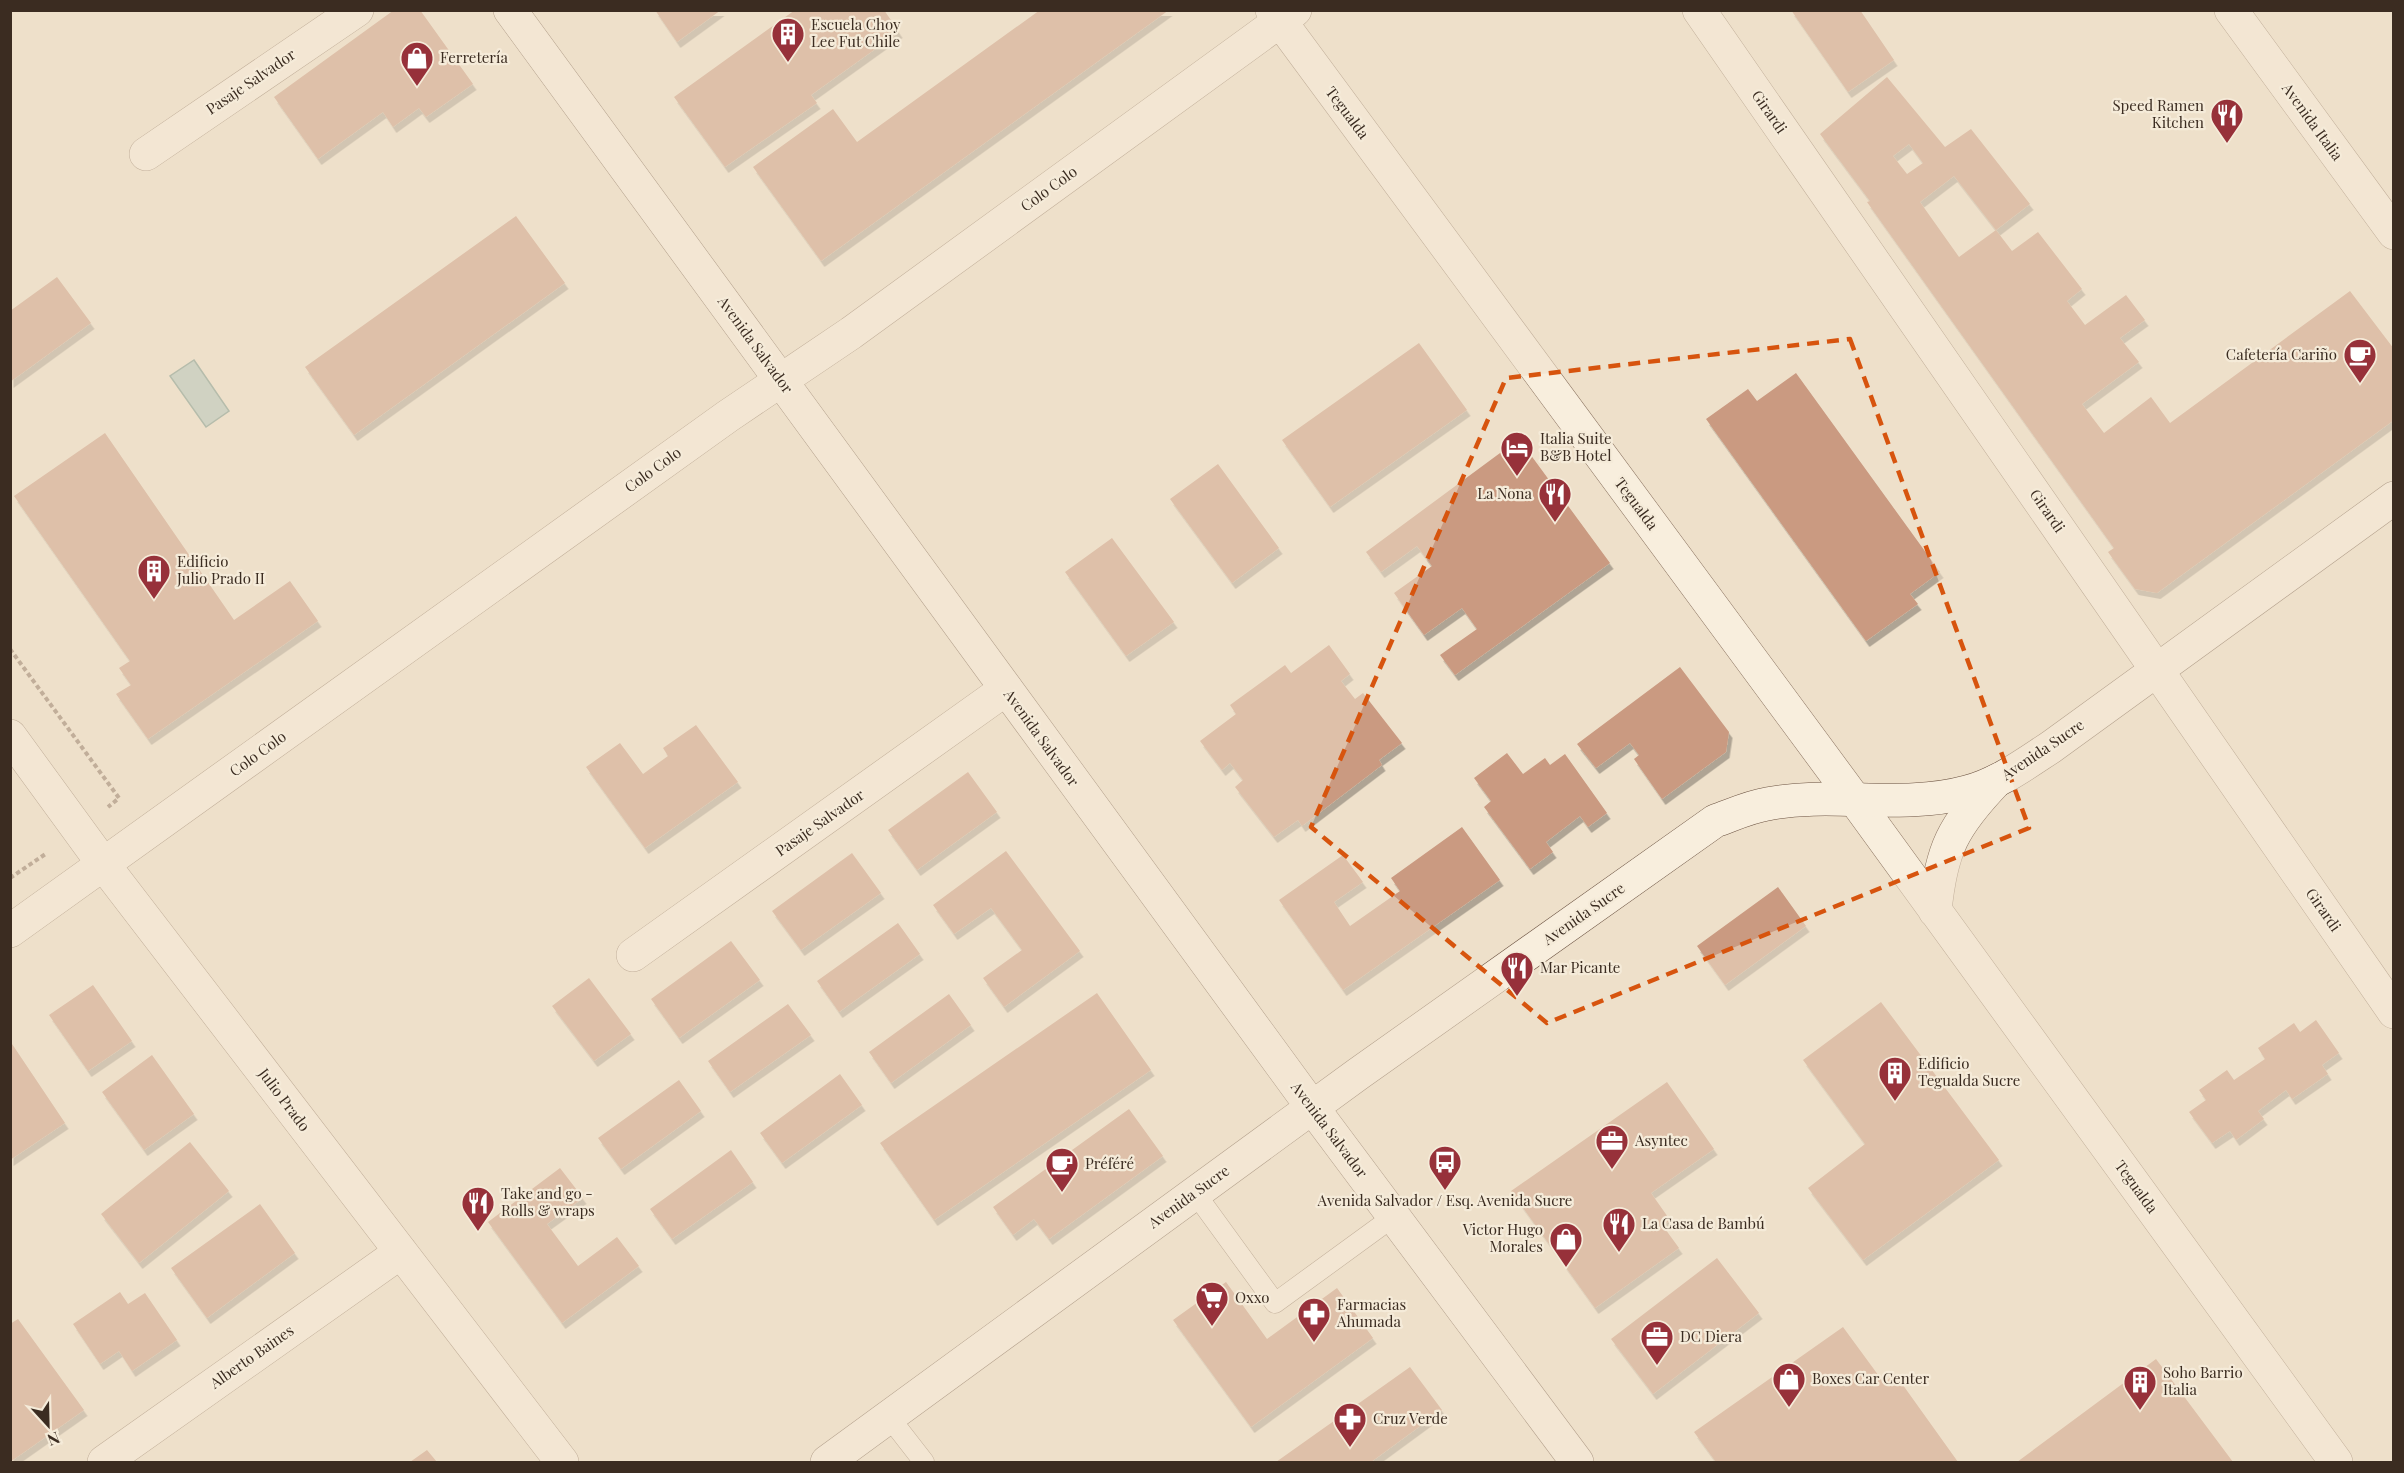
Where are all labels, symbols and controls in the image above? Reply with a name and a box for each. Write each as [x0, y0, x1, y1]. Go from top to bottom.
place label: Escuela Choy Lee Fut Chile [811, 14, 901, 51]
building icon: Escuela Choy Lee Fut Chile [770, 16, 806, 63]
shop icon: Ferretería [399, 40, 435, 87]
street label: Pasaje Salvador [202, 44, 299, 118]
place label: Ferretería [440, 47, 508, 67]
street label: Avenida Italia [2277, 78, 2348, 165]
street label: Tegualda [1322, 82, 1374, 143]
street label: Girardi [1748, 86, 1792, 138]
place label: Speed Ramen Kitchen [2112, 95, 2204, 132]
restaurant icon: Speed Ramen Kitchen [2209, 97, 2245, 144]
street label: Colo Colo [1016, 161, 1081, 215]
street label: Avenida Salvador [713, 291, 798, 397]
cafe icon: Cafetería Cariño [2342, 337, 2378, 384]
place label: Cafetería Cariño [2226, 344, 2337, 364]
place label: Italia Suite B&B Hotel [1540, 428, 1612, 465]
hotel icon: Italia Suite B&B Hotel [1499, 430, 1535, 477]
street label: Colo Colo [620, 442, 685, 496]
street label: Tegualda [1611, 473, 1663, 534]
restaurant icon: La Nona [1537, 476, 1573, 523]
place label: La Nona [1477, 483, 1533, 503]
street label: Girardi [2026, 485, 2070, 537]
place label: Edificio Julio Prado II [176, 551, 265, 588]
building icon: Edificio Julio Prado II [136, 553, 172, 600]
street label: Avenida Salvador [999, 684, 1084, 790]
street label: Avenida Sucre [1996, 714, 2088, 785]
street label: Colo Colo [225, 726, 290, 780]
street label: Pasaje Salvador [771, 784, 868, 860]
street label: Avenida Sucre [1538, 878, 1628, 949]
street label: Girardi [2302, 884, 2346, 936]
restaurant icon: Mar Picante [1499, 950, 1535, 997]
place label: Mar Picante [1540, 957, 1620, 977]
place label: Edificio Tegualda Sucre [1918, 1053, 2020, 1090]
building icon: Edificio Tegualda Sucre [1877, 1055, 1913, 1102]
street label: Julio Prado [254, 1063, 315, 1135]
street label: Avenida Salvador [1286, 1076, 1373, 1182]
office icon: Asyntec [1594, 1123, 1630, 1170]
place label: Asyntec [1634, 1130, 1688, 1150]
bus stop icon: Avenida Salvador / Esq. Avenida Sucre [1427, 1144, 1463, 1191]
cafe icon: Préféré [1044, 1146, 1080, 1193]
place label: Préféré [1085, 1153, 1134, 1173]
street label: Tegualda [2111, 1156, 2163, 1217]
street label: Avenida Sucre [1143, 1160, 1233, 1233]
place label: Take and go - Rolls & wraps [501, 1183, 595, 1220]
restaurant icon: Take and go - Rolls & wraps [460, 1185, 496, 1232]
place label: Avenida Salvador / Esq. Avenida Sucre [1317, 1190, 1572, 1210]
restaurant icon: La Casa de Bambú [1601, 1206, 1637, 1253]
place label: La Casa de Bambú [1642, 1213, 1765, 1233]
place label: Victor Hugo Morales [1462, 1219, 1543, 1256]
shop icon: Victor Hugo Morales [1548, 1221, 1584, 1268]
supermarket icon: Oxxo [1194, 1280, 1230, 1327]
place label: Oxxo [1235, 1287, 1269, 1307]
place label: Farmacias Ahumada [1336, 1294, 1406, 1331]
pharmacy icon: Farmacias Ahumada [1296, 1296, 1332, 1343]
office icon: DC Diera [1639, 1319, 1675, 1366]
street label: Alberto Baines [205, 1320, 297, 1393]
place label: DC Diera [1680, 1326, 1742, 1346]
shop icon: Boxes Car Center [1771, 1361, 1807, 1408]
place label: Soho Barrio Italia [2163, 1362, 2243, 1399]
building icon: Soho Barrio Italia [2122, 1364, 2158, 1411]
place label: Boxes Car Center [1812, 1368, 1930, 1388]
north arrow [18, 1395, 78, 1455]
pharmacy icon: Cruz Verde [1332, 1401, 1368, 1448]
place label: Cruz Verde [1373, 1408, 1448, 1428]
text: N [44, 1427, 63, 1451]

